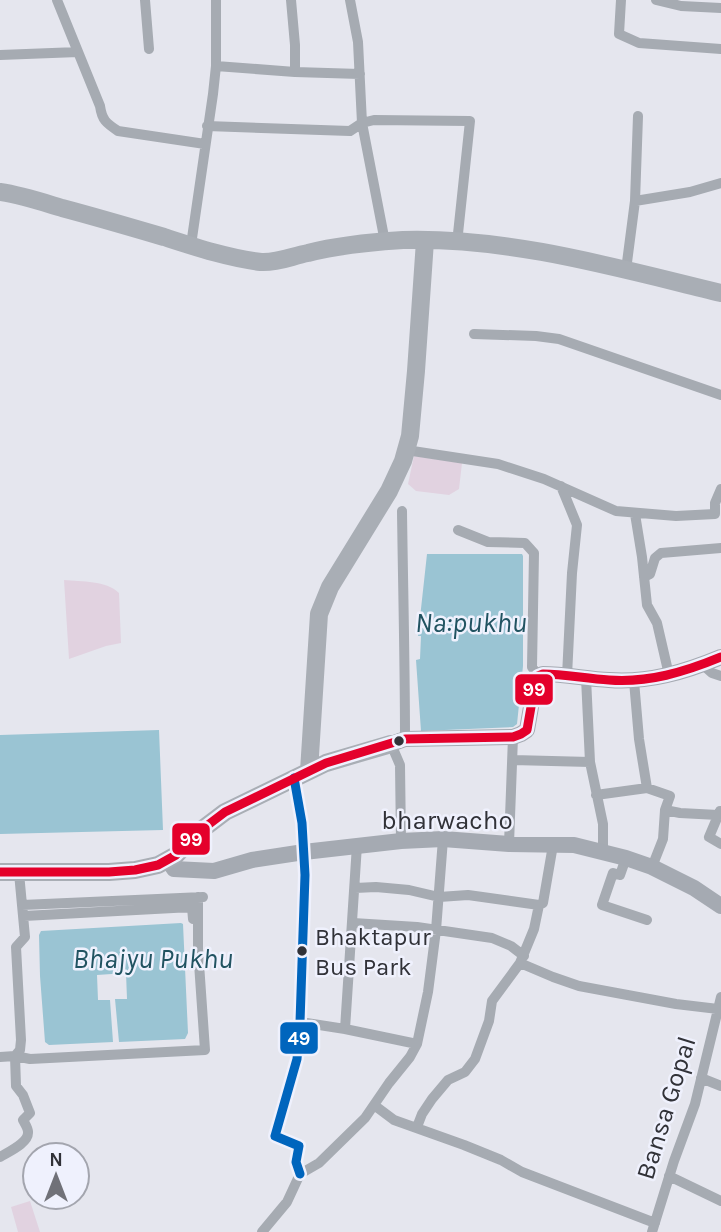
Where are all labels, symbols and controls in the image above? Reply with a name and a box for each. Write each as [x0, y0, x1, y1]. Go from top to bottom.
water label: Na:pukhu [415, 606, 527, 639]
line badge: 99 [514, 673, 554, 706]
text: 99 [522, 679, 546, 701]
unlabelled marker [392, 734, 406, 748]
street label: bharwacho [381, 805, 513, 836]
line badge: 99 [171, 822, 211, 856]
text: 99 [179, 829, 203, 851]
place label: Bhaktapur Bus Park [315, 923, 431, 981]
water label: Bhajyu Pukhu [73, 942, 233, 975]
marker: Bhaktapur Bus Park [295, 944, 309, 958]
line badge: 49 [279, 1021, 319, 1055]
text: 49 [288, 1028, 310, 1050]
street label: Bansa Gopal [630, 1033, 702, 1183]
north arrow [21, 1141, 91, 1211]
text: N [49, 1149, 63, 1171]

